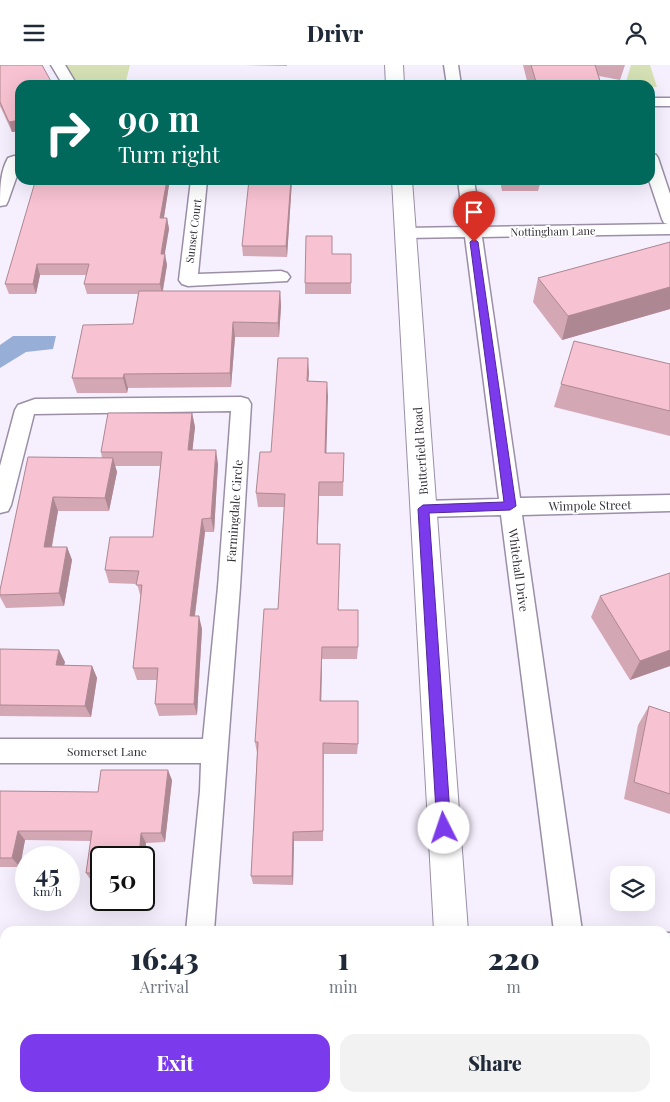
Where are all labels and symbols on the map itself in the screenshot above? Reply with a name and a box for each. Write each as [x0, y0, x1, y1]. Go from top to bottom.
pin [453, 191, 495, 242]
street label: Sunset Court [182, 198, 204, 264]
street label: Nottingham Lane [510, 223, 596, 239]
street label: Butterfield Road [409, 407, 431, 495]
street label: Farmingdale Circle [222, 459, 246, 563]
street label: Wimpole Street [547, 496, 632, 514]
street label: Whitehall Drive [505, 526, 533, 613]
street label: Somerset Lane [67, 743, 147, 759]
position arrow [417, 801, 469, 853]
speed limit sign: 50 [90, 846, 155, 911]

